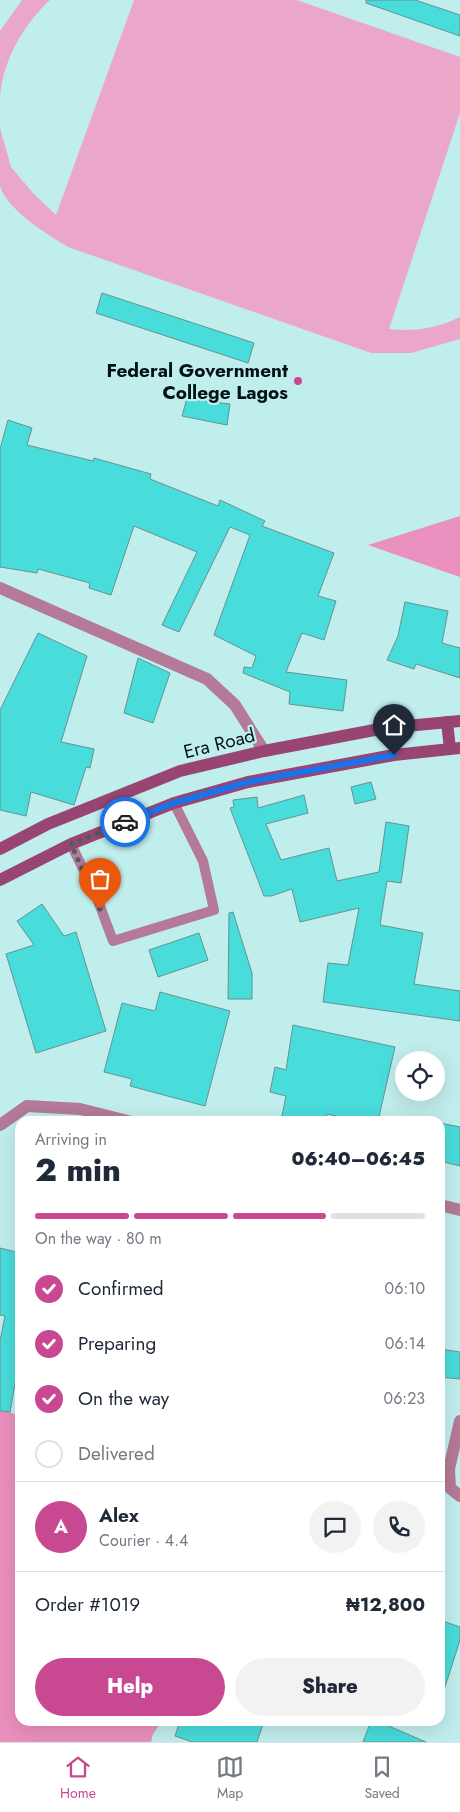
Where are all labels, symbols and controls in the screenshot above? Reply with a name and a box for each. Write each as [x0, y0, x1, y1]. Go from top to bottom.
place label: Federal Government College Lagos [107, 357, 288, 406]
marker: Federal Government College Lagos [292, 375, 304, 387]
pin [373, 704, 415, 755]
icon: home [380, 711, 408, 739]
street label: Era Road [181, 722, 258, 765]
courier [100, 797, 150, 847]
icon: car [111, 808, 139, 836]
pin [79, 858, 121, 909]
icon: bag [86, 865, 114, 893]
map controls [395, 1051, 445, 1101]
button: locate [395, 1051, 445, 1101]
text: Arriving in [35, 1128, 107, 1151]
text: 06:40–06:45 [292, 1145, 425, 1172]
text: 2 min [35, 1147, 121, 1193]
text: On the way · 80 m [35, 1227, 162, 1250]
icon: check [35, 1275, 63, 1303]
text: Confirmed [78, 1275, 164, 1302]
text: 06:10 [385, 1277, 425, 1300]
icon: check [35, 1330, 63, 1358]
text: Preparing [78, 1330, 156, 1357]
text: 06:14 [385, 1332, 425, 1355]
icon: check [35, 1385, 63, 1413]
text: On the way [78, 1385, 169, 1412]
text: 06:23 [384, 1387, 425, 1410]
text: Delivered [78, 1440, 155, 1467]
button: chat [309, 1501, 361, 1553]
button: phone [373, 1501, 425, 1553]
text: Alex [99, 1502, 139, 1529]
text: A [54, 1513, 68, 1540]
text: Courier · 4.4 [99, 1529, 188, 1552]
text: Order #1019 [35, 1591, 140, 1618]
text: ₦12,800 [346, 1591, 425, 1618]
button: Help [35, 1658, 225, 1716]
button: Share [235, 1658, 425, 1716]
tab: Home [60, 1753, 96, 1803]
tab: Map [216, 1753, 244, 1803]
tab: Saved [364, 1753, 400, 1803]

